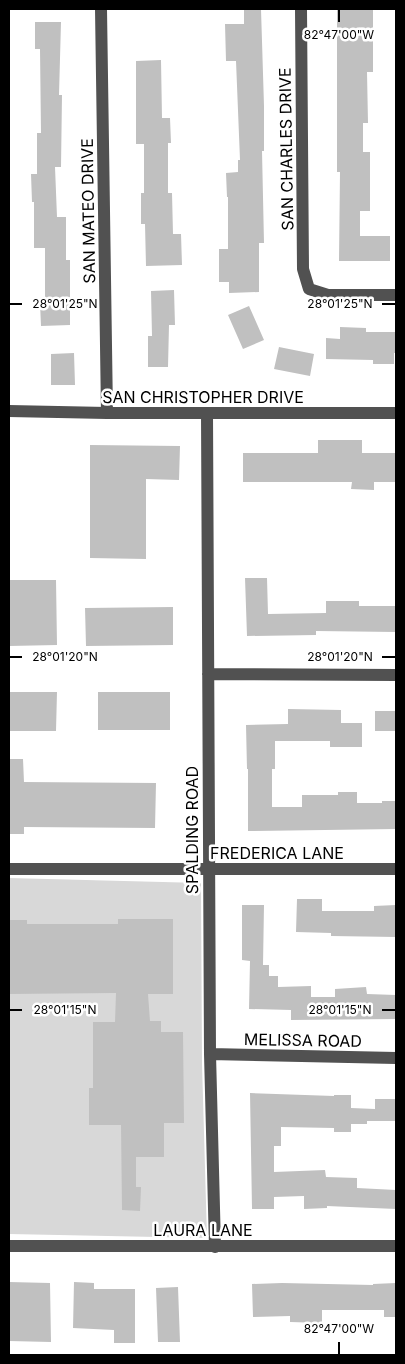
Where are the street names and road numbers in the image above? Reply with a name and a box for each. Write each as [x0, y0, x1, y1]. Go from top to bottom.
street label: SAN CHARLES DRIVE [275, 67, 297, 231]
street label: SAN MATEO DRIVE [77, 138, 99, 284]
street label: SAN CHRISTOPHER DRIVE [102, 387, 304, 407]
street label: SPALDING ROAD [182, 766, 202, 894]
street label: FREDERICA LANE [210, 843, 344, 863]
street label: MELISSA ROAD [244, 1029, 362, 1051]
street label: LAURA LANE [153, 1220, 253, 1240]

